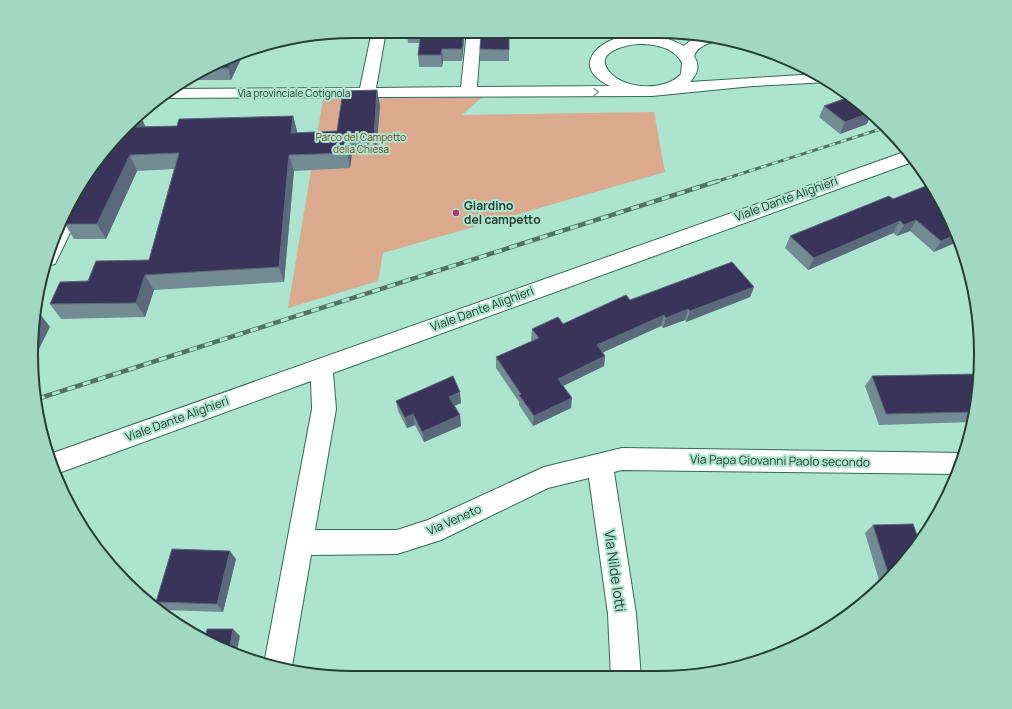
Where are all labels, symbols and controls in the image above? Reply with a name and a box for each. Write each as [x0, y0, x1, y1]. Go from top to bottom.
street label: Via provinciale Cotignola [238, 86, 350, 100]
one-way arrow [593, 88, 599, 96]
park label: Parco del Campetto della Chiesa [316, 130, 406, 156]
street label: Viale Dante Alighieri [732, 172, 840, 225]
place label: Giardino del campetto [464, 197, 541, 228]
marker: Giardino del campetto [451, 208, 461, 218]
street label: Viale Dante Alighieri [428, 282, 536, 335]
street label: Viale Dante Alighieri [123, 392, 231, 445]
street label: Via Papa Giovanni Paolo secondo [690, 450, 870, 471]
street label: Via Veneto [424, 500, 484, 539]
street label: Via Nilde Iotti [600, 529, 631, 613]

